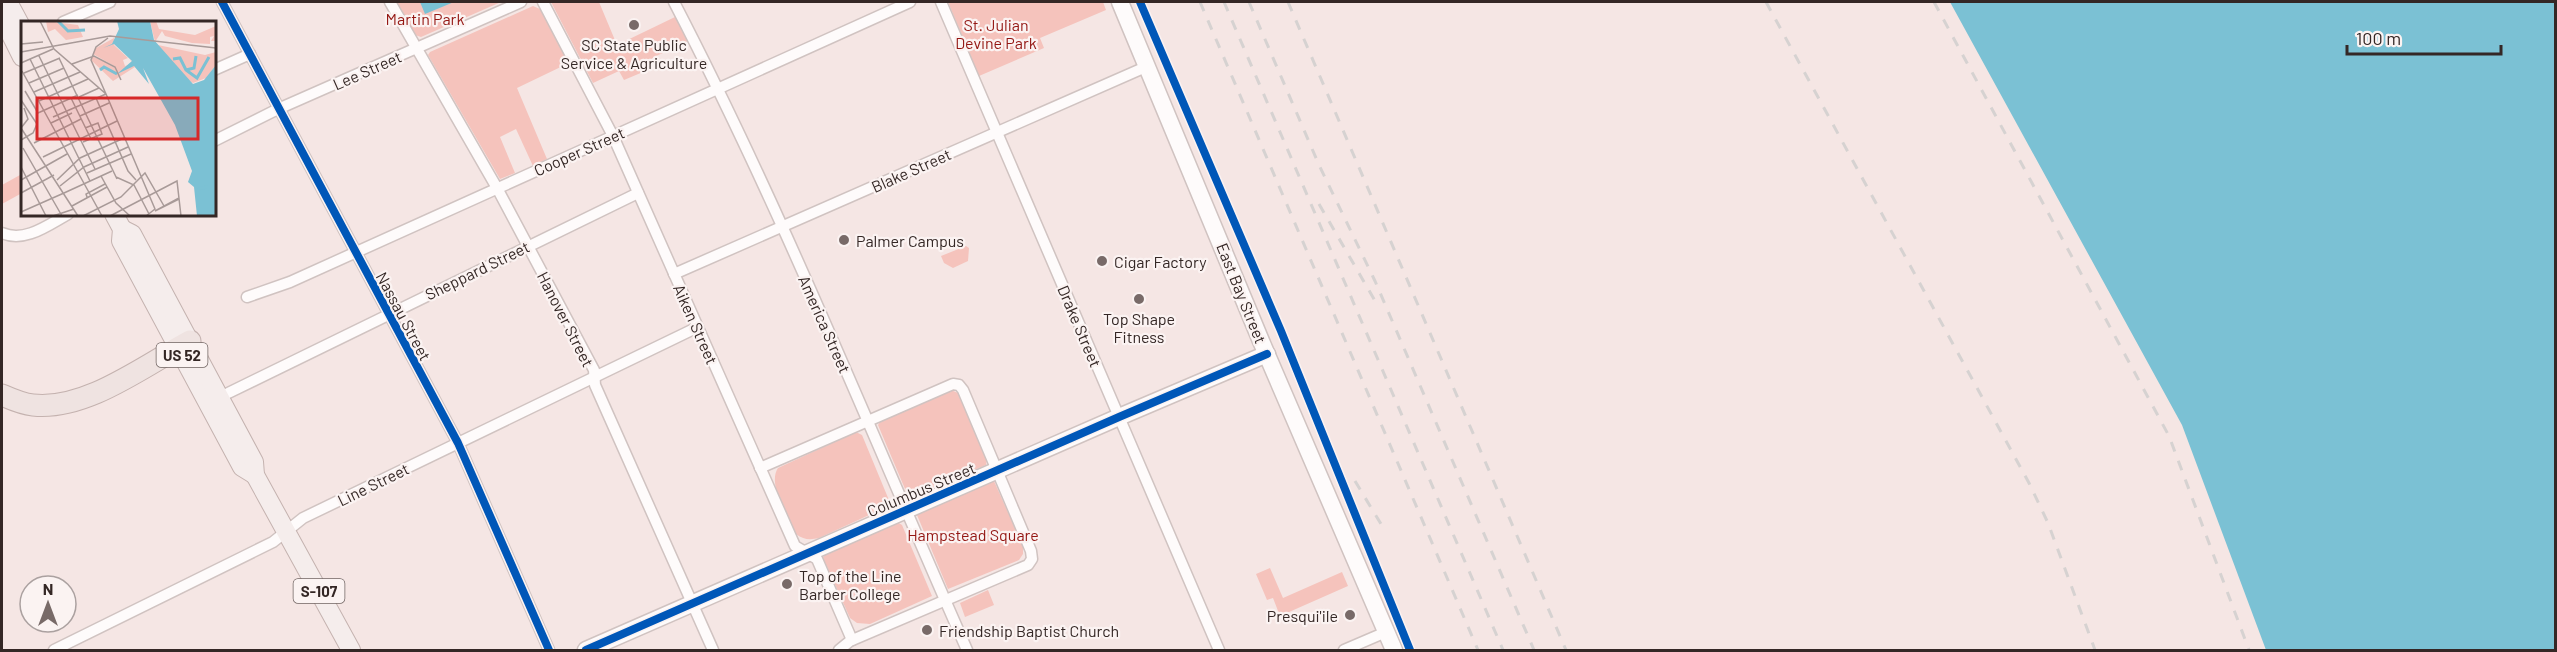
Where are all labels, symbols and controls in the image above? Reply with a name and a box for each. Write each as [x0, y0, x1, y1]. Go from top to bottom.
park label: Martin Park [386, 9, 464, 28]
park label: St. Julian Devine Park [955, 15, 1037, 52]
marker: SC State Public Service & Agriculture [627, 18, 641, 32]
scale bar [2347, 18, 2502, 56]
inset map [21, 21, 216, 216]
text: 100 m [2356, 27, 2401, 49]
place label: SC State Public Service & Agriculture [561, 35, 707, 72]
street label: Lee Street [330, 46, 404, 94]
street label: Cooper Street [531, 123, 627, 179]
street label: Blake Street [868, 144, 954, 196]
place label: Palmer Campus [856, 231, 964, 250]
marker: Palmer Campus [837, 233, 851, 247]
street label: Sheppard Street [422, 237, 532, 303]
street label: East Bay Street [1213, 240, 1271, 346]
place label: Cigar Factory [1114, 252, 1207, 271]
marker: Cigar Factory [1095, 254, 1109, 268]
street label: Nassau Street [373, 268, 435, 364]
street label: Hanover Street [534, 268, 598, 370]
street label: America Street [795, 272, 855, 376]
street label: Aiken Street [670, 281, 722, 367]
street label: Drake Street [1054, 282, 1106, 370]
marker: Top Shape Fitness [1132, 292, 1146, 306]
place label: Top Shape Fitness [1103, 309, 1175, 346]
road number: US 52 [156, 343, 207, 367]
street label: Columbus Street [864, 458, 978, 520]
street label: Line Street [334, 459, 412, 509]
park label: Hampstead Square [907, 525, 1039, 544]
place label: Top of the Line Barber College [799, 566, 902, 603]
north arrow [18, 574, 78, 634]
marker: Top of the Line Barber College [780, 577, 794, 591]
text: N [43, 579, 53, 598]
road number: S-107 [294, 579, 344, 603]
place label: Presqui'ile [1267, 606, 1338, 625]
marker: Presqui'ile [1343, 608, 1357, 622]
place label: Friendship Baptist Church [939, 621, 1119, 640]
marker: Friendship Baptist Church [920, 623, 934, 637]

